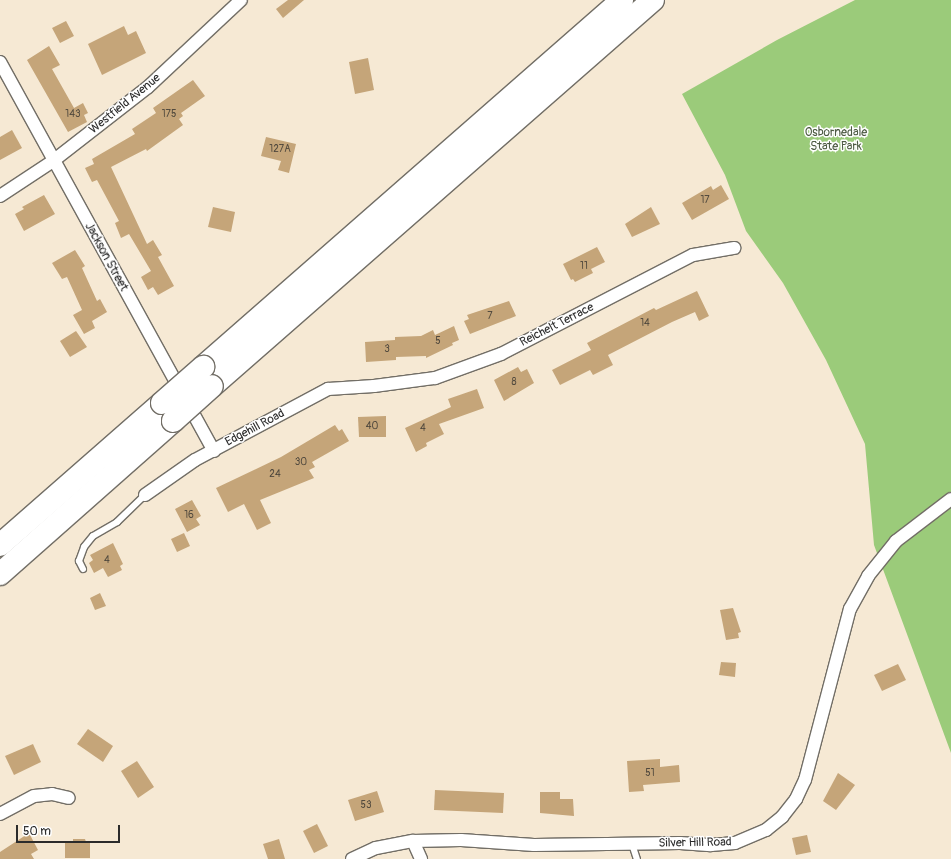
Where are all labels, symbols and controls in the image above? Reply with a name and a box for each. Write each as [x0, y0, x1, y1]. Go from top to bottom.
street label: Westfield Avenue [86, 71, 164, 137]
house number: 143 [65, 109, 81, 121]
house number: 175 [162, 109, 176, 121]
park label: Osbornedale State Park [805, 126, 867, 154]
house number: 127A [269, 144, 291, 156]
house number: 17 [700, 195, 710, 207]
street label: Jackson Street [81, 220, 131, 294]
house number: 11 [580, 261, 588, 273]
street label: Reichelt Terrace [518, 300, 596, 350]
house number: 7 [487, 311, 493, 323]
house number: 14 [640, 318, 650, 330]
house number: 5 [435, 336, 441, 348]
house number: 3 [384, 344, 390, 356]
house number: 8 [511, 377, 517, 389]
street label: Edgehill Road [223, 406, 287, 450]
house number: 40 [366, 421, 378, 433]
house number: 4 [420, 423, 426, 435]
house number: 30 [295, 457, 307, 469]
house number: 24 [269, 469, 281, 481]
house number: 16 [184, 510, 194, 522]
house number: 4 [104, 555, 110, 567]
house number: 51 [645, 768, 655, 780]
house number: 53 [361, 800, 371, 812]
scale bar [18, 817, 122, 843]
text: 50 m [23, 824, 51, 839]
street label: Silver Hill Road [658, 835, 732, 851]

